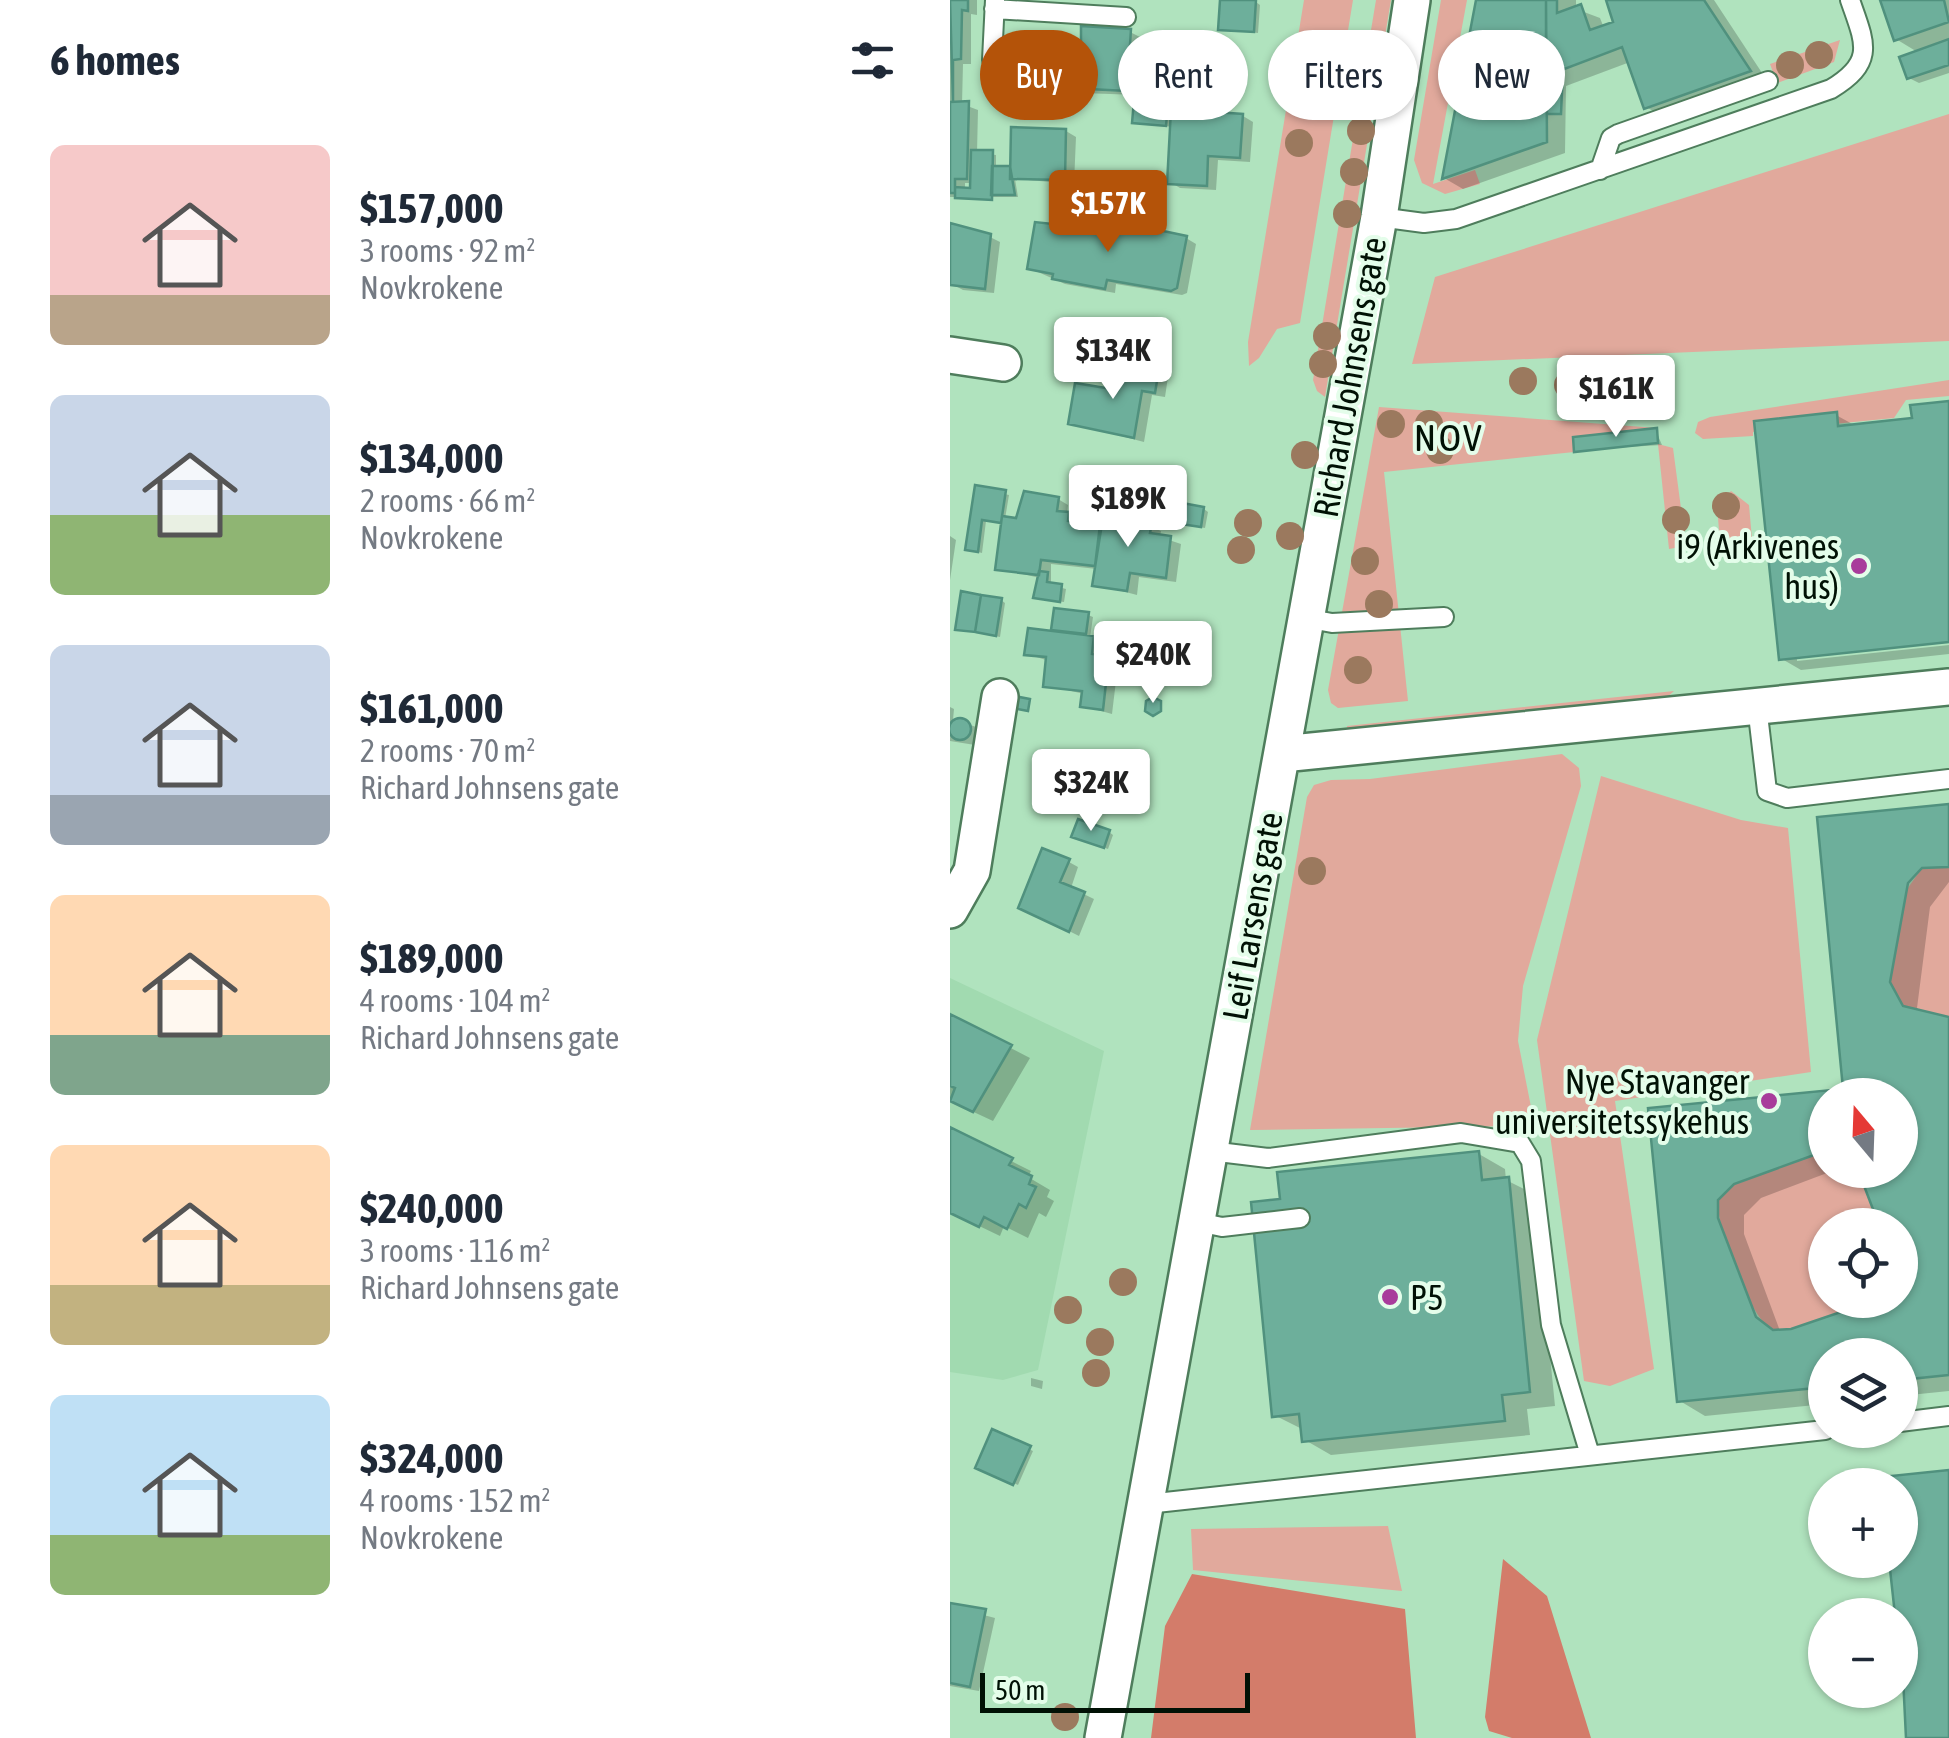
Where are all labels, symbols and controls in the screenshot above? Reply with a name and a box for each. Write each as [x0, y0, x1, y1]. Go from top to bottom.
chip: Buy [980, 30, 1098, 120]
chip: Rent [1118, 30, 1248, 120]
chip: Filters [1268, 30, 1418, 120]
chip: New [1438, 30, 1565, 120]
icon: filters [845, 33, 900, 88]
text: 6 homes [50, 36, 180, 84]
pin: $157K [1038, 170, 1178, 255]
text: $157,000 [360, 184, 504, 232]
text: $157K [1071, 184, 1145, 221]
icon: home [130, 185, 250, 305]
text: 3 rooms · 92 m² [360, 232, 535, 269]
street label: Richard Johnsens gate [1305, 234, 1393, 520]
text: Novkrokene [360, 269, 503, 306]
pin: $134K [1043, 317, 1183, 402]
text: $134K [1076, 331, 1150, 368]
pin: $161K [1546, 355, 1686, 440]
text: $161K [1579, 369, 1653, 406]
district label: NOV [1414, 416, 1484, 459]
text: $134,000 [360, 434, 504, 482]
icon: home [130, 435, 250, 555]
pin: $189K [1058, 465, 1198, 550]
text: $189K [1091, 479, 1165, 516]
text: 2 rooms · 66 m² [360, 482, 535, 519]
text: Novkrokene [360, 519, 503, 556]
place label: i9 (Arkivenes hus) [1676, 526, 1839, 606]
marker: i9 (Arkivenes hus) [1848, 555, 1870, 577]
pin: $240K [1083, 621, 1223, 706]
text: $240K [1116, 635, 1190, 672]
text: $161,000 [360, 684, 504, 732]
icon: home [130, 685, 250, 805]
text: 2 rooms · 70 m² [360, 732, 535, 769]
pin: $324K [1021, 749, 1161, 834]
text: $324K [1054, 763, 1128, 800]
text: Richard Johnsens gate [360, 769, 619, 806]
street label: Leif Larsens gate [1214, 809, 1290, 1023]
text: $189,000 [360, 934, 504, 982]
icon: home [130, 935, 250, 1055]
text: 4 rooms · 104 m² [360, 982, 550, 1019]
text: Richard Johnsens gate [360, 1019, 619, 1056]
place label: Nye Stavanger universitetssykehus [1495, 1061, 1750, 1141]
north arrow [1808, 1078, 1918, 1188]
map controls [1808, 1078, 1918, 1708]
marker: Nye Stavanger universitetssykehus [1758, 1090, 1780, 1112]
text: $240,000 [360, 1184, 504, 1232]
icon: home [130, 1185, 250, 1305]
button: locate [1808, 1208, 1918, 1318]
text: 3 rooms · 116 m² [360, 1232, 550, 1269]
text: Richard Johnsens gate [360, 1269, 619, 1306]
place label: P5 [1410, 1277, 1444, 1317]
marker: P5 [1379, 1286, 1401, 1308]
button: layers [1808, 1338, 1918, 1448]
text: $324,000 [360, 1434, 504, 1482]
icon: home [130, 1435, 250, 1555]
button: + [1808, 1468, 1918, 1578]
text: 4 rooms · 152 m² [360, 1482, 550, 1519]
text: Novkrokene [360, 1519, 503, 1556]
button: − [1808, 1598, 1918, 1708]
scale bar [980, 1668, 1250, 1712]
text: 50 m [995, 1674, 1045, 1706]

